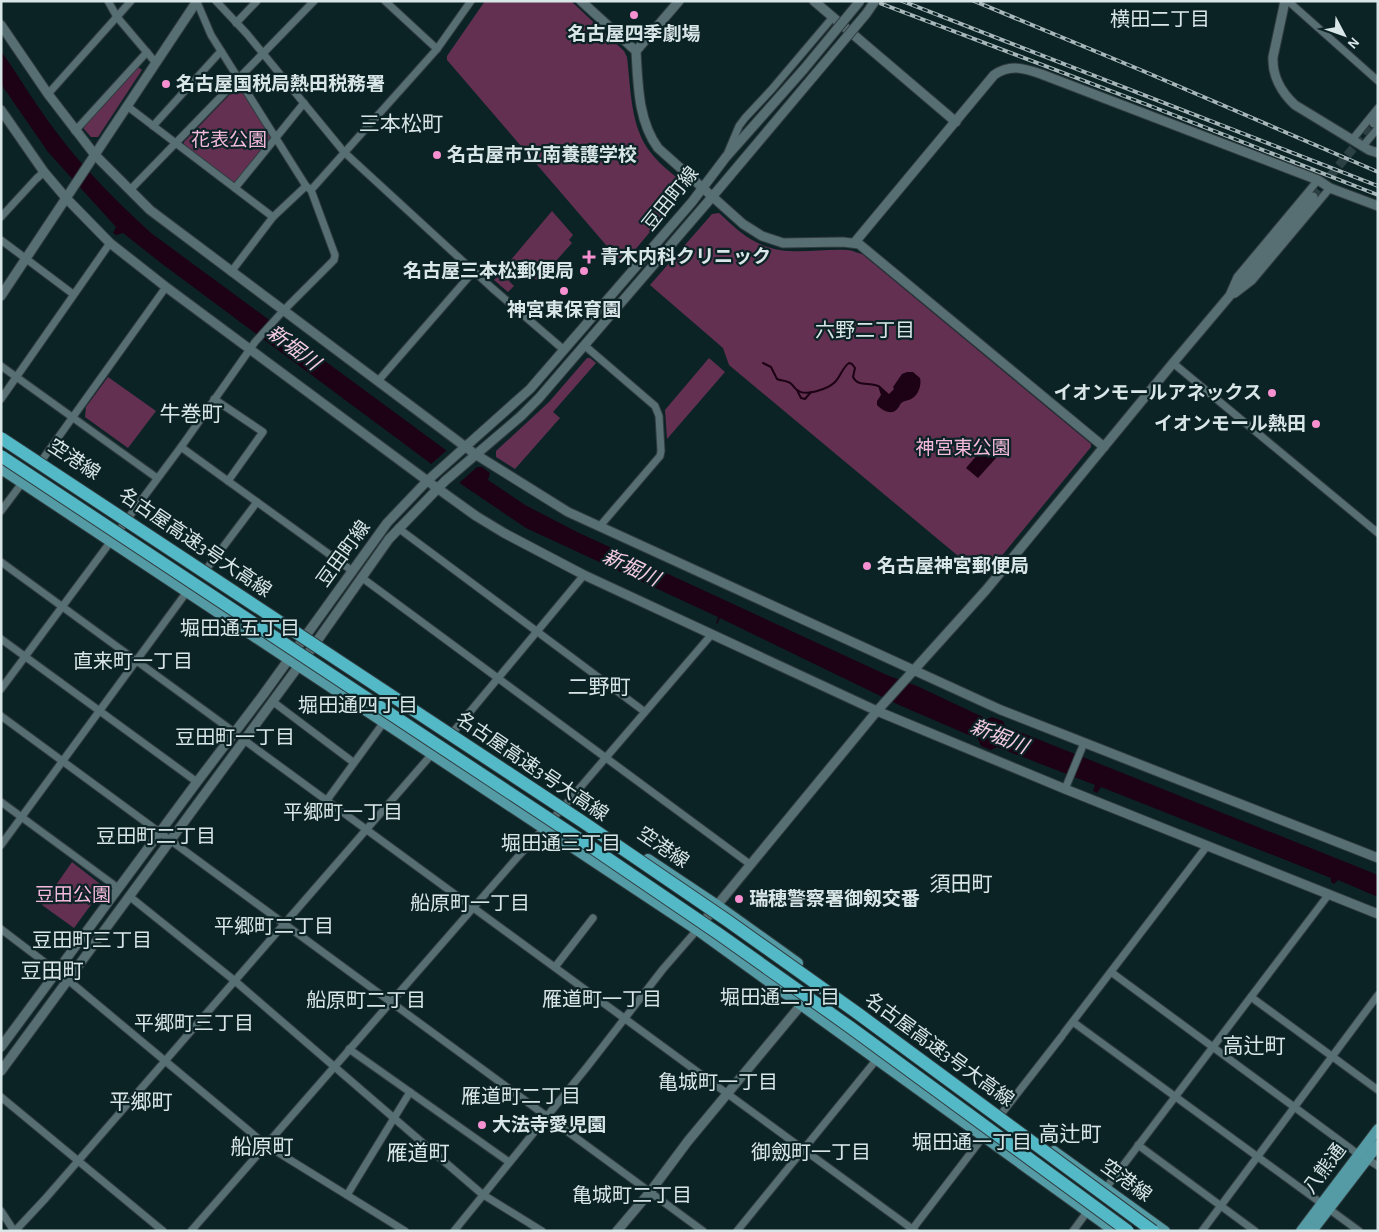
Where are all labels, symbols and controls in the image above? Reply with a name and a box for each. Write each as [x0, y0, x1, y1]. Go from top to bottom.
marker: 名古屋四季劇場 [628, 9, 640, 21]
district label: 横田二丁目 [1110, 9, 1210, 30]
north arrow [1319, 10, 1369, 60]
place label: 名古屋四季劇場 [567, 23, 701, 44]
text: N [1345, 35, 1362, 51]
place label: 名古屋国税局熱田税務署 [176, 73, 385, 94]
marker: 名古屋国税局熱田税務署 [160, 78, 172, 90]
district label: 三本松町 [359, 113, 443, 135]
park label: 花表公園 [191, 130, 267, 150]
place label: 名古屋市立南養護学校 [447, 144, 637, 165]
marker: 名古屋市立南養護学校 [431, 149, 443, 161]
street label: 豆田町線 [639, 163, 702, 235]
place label: 青木内科クリニック [600, 246, 771, 267]
marker: 青木内科クリニック [582, 250, 596, 264]
place label: 名古屋三本松郵便局 [403, 260, 574, 281]
marker: 名古屋三本松郵便局 [578, 265, 590, 277]
marker: 神宮東保育園 [558, 285, 570, 297]
place label: 神宮東保育園 [507, 299, 621, 320]
district label: 六野二丁目 [815, 320, 915, 341]
water label: 新堀川 [263, 321, 325, 375]
place label: イオンモールアネックス [1054, 383, 1262, 403]
marker: イオンモールアネックス [1266, 387, 1278, 399]
district label: 牛巻町 [160, 403, 223, 425]
place label: イオンモール熱田 [1154, 413, 1306, 434]
marker: イオンモール熱田 [1310, 418, 1322, 430]
street label: 空港線 [45, 435, 104, 483]
park label: 神宮東公園 [915, 437, 1011, 458]
street label: 名古屋高速3号大高線 [116, 483, 276, 601]
street label: 豆田町線 [313, 517, 374, 590]
water label: 新堀川 [600, 545, 665, 591]
place label: 名古屋神宮郵便局 [877, 555, 1029, 576]
marker: 名古屋神宮郵便局 [861, 560, 873, 572]
district label: 堀田通五丁目 [180, 618, 300, 639]
district label: 直来町一丁目 [73, 651, 193, 672]
district label: 二野町 [568, 677, 631, 698]
district label: 堀田通四丁目 [298, 695, 418, 716]
street label: 名古屋高速3号大高線 [453, 707, 613, 825]
water label: 新堀川 [967, 716, 1033, 758]
district label: 豆田町一丁目 [175, 728, 295, 748]
district label: 平郷町一丁目 [283, 802, 403, 823]
street label: 空港線 [634, 823, 693, 872]
district label: 豆田町二丁目 [96, 827, 216, 847]
district label: 堀田通三丁目 [501, 833, 621, 854]
district label: 須田町 [930, 873, 993, 895]
park label: 豆田公園 [35, 885, 111, 905]
place label: 瑞穂警察署御剱交番 [749, 888, 920, 909]
district label: 船原町一丁目 [410, 893, 530, 914]
marker: 瑞穂警察署御剱交番 [733, 893, 745, 905]
district label: 平郷町二丁目 [214, 916, 334, 937]
district label: 豆田町三丁目 [32, 931, 152, 951]
district label: 豆田町 [21, 961, 84, 982]
district label: 堀田通二丁目 [720, 987, 840, 1008]
street label: 名古屋高速3号大高線 [861, 988, 1018, 1110]
district label: 雁道町一丁目 [542, 989, 662, 1010]
district label: 船原町二丁目 [306, 990, 426, 1011]
district label: 平郷町三丁目 [134, 1013, 254, 1034]
district label: 高辻町 [1223, 1035, 1286, 1057]
district label: 亀城町一丁目 [658, 1071, 778, 1093]
district label: 雁道町二丁目 [461, 1086, 581, 1107]
district label: 平郷町 [110, 1091, 173, 1113]
place label: 大法寺愛児園 [492, 1115, 606, 1135]
marker: 大法寺愛児園 [476, 1119, 488, 1131]
district label: 高辻町 [1039, 1123, 1102, 1145]
district label: 堀田通一丁目 [912, 1132, 1032, 1153]
district label: 船原町 [231, 1136, 294, 1158]
street label: 八熊通 [1299, 1140, 1350, 1197]
district label: 雁道町 [387, 1142, 450, 1164]
district label: 御劔町一丁目 [751, 1142, 871, 1163]
street label: 空港線 [1097, 1155, 1156, 1205]
district label: 亀城町二丁目 [572, 1184, 692, 1206]

